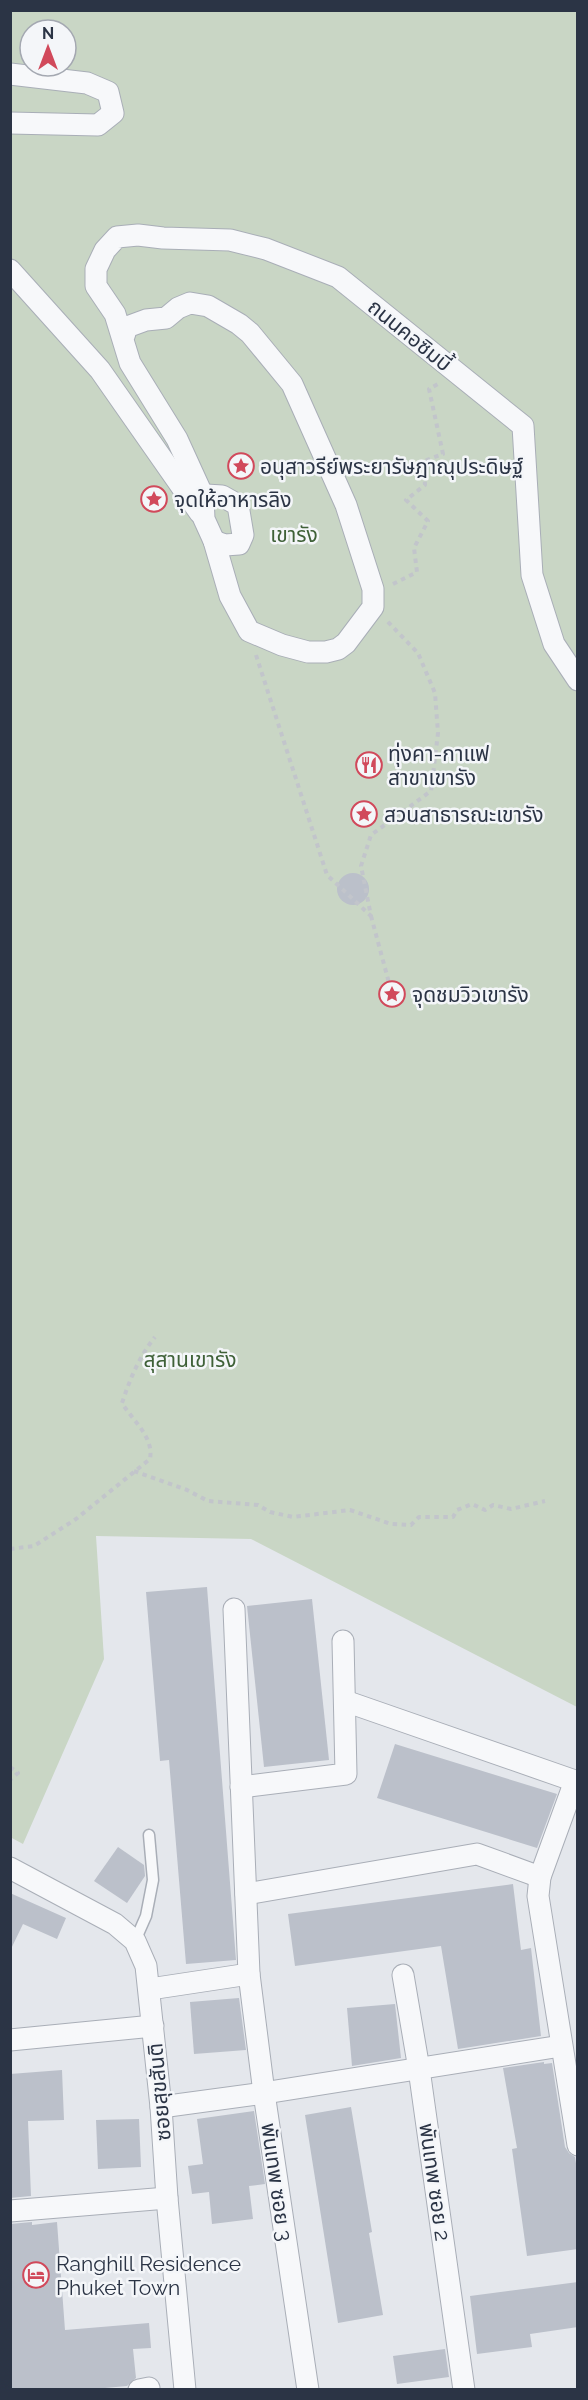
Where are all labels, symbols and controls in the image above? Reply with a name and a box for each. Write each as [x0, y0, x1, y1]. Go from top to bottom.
north arrow [18, 18, 78, 78]
text: N [42, 24, 54, 43]
street label: ถนนคอซิมบี้ [363, 292, 458, 376]
place icon: อนุสาวรีย์พระยารัษฎาณุประดิษฐ์ [226, 451, 256, 481]
place label: อนุสาวรีย์พระยารัษฎาณุประดิษฐ์ [260, 454, 524, 480]
place icon: จุดให้อาหารลิง [139, 484, 169, 514]
place label: จุดให้อาหารลิง [174, 487, 291, 513]
park label: เขารัง [270, 522, 318, 547]
place label: ทุ่งคา-กาแฟ สาขาเขารัง [388, 741, 489, 790]
restaurant icon: ทุ่งคา-กาแฟ สาขาเขารัง [354, 750, 384, 780]
place icon: สวนสาธารณะเขารัง [349, 799, 379, 829]
place label: สวนสาธารณะเขารัง [384, 802, 544, 827]
place icon: จุดชมวิวเขารัง [377, 979, 407, 1009]
place label: จุดชมวิวเขารัง [412, 982, 529, 1008]
park label: สุสานเขารัง [144, 1347, 236, 1373]
street label: ซอยสุขสันติ [142, 2042, 177, 2142]
street label: พันเทพ ซอย 3 [256, 2121, 298, 2243]
street label: พันเทพ ซอย 2 [414, 2121, 456, 2243]
place label: Ranghill Residence Phuket Town [56, 2251, 241, 2300]
hotel icon: Ranghill Residence Phuket Town [21, 2260, 51, 2290]

